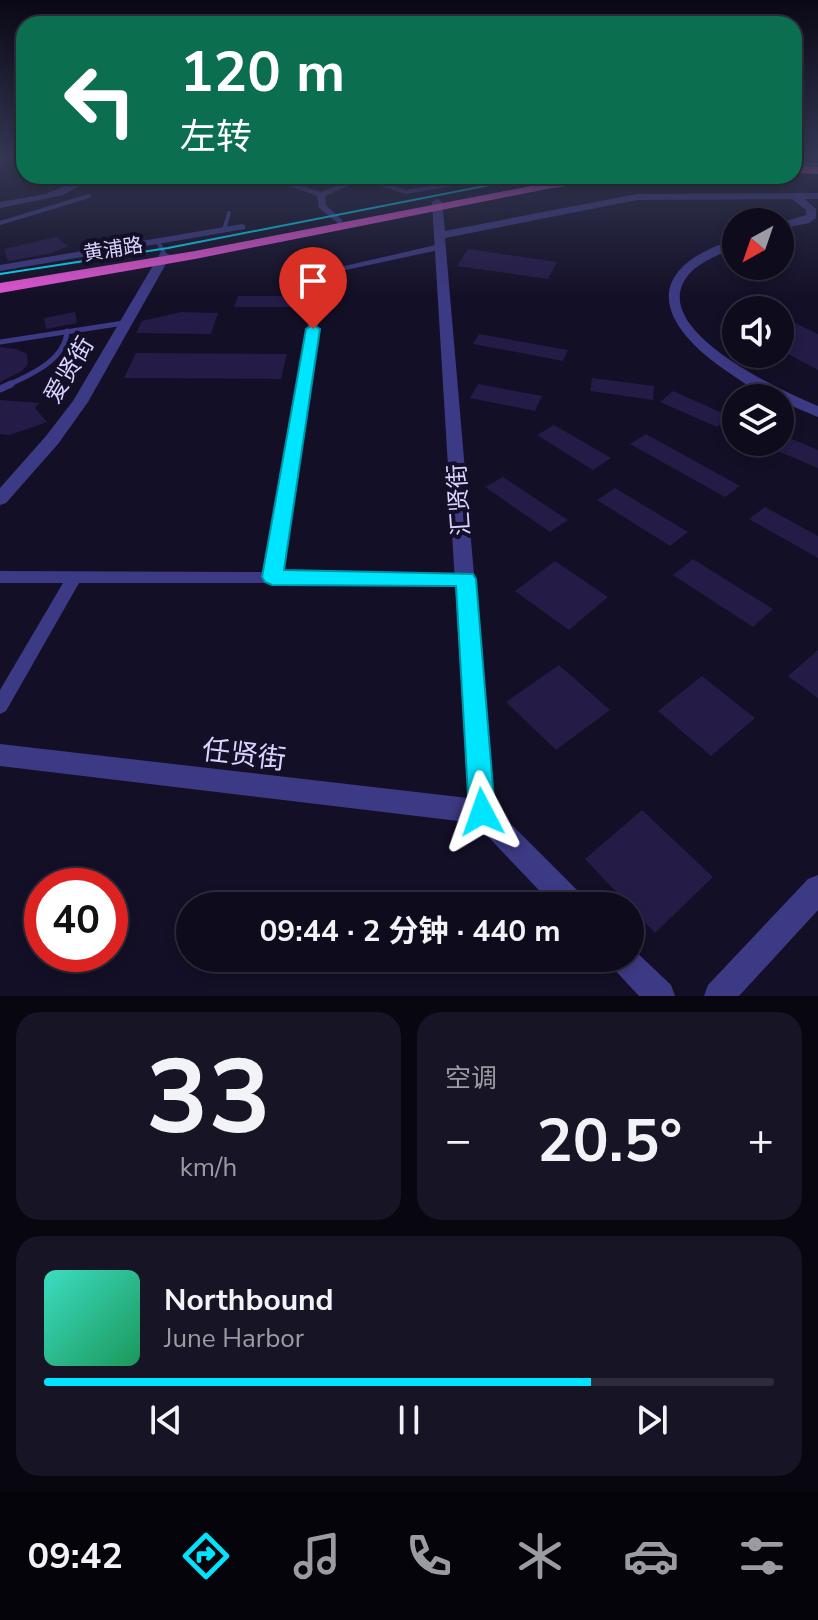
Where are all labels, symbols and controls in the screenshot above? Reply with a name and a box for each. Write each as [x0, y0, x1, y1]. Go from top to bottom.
text: 120 m [180, 34, 345, 111]
icon: left [48, 48, 152, 152]
text: 左转 [180, 113, 252, 162]
north arrow [722, 208, 794, 280]
map controls [722, 208, 794, 456]
street label: 黄浦路 [81, 231, 145, 268]
pin [279, 247, 347, 329]
icon: arrive [291, 259, 335, 303]
button: sound [722, 296, 794, 368]
street label: 爱贤街 [37, 331, 101, 409]
button: layers [722, 384, 794, 456]
street label: 汇贤街 [441, 463, 477, 537]
street label: 任贤街 [200, 731, 288, 779]
position arrow [440, 770, 524, 854]
speed limit sign: 40 [24, 868, 128, 972]
text: 09:44 · 2 分钟 · 440 m [259, 911, 561, 952]
text: 33 [146, 1027, 271, 1169]
text: 空调 [445, 1061, 497, 1096]
text: 20.5° [537, 1100, 682, 1182]
text: − [445, 1111, 471, 1171]
text: + [748, 1111, 774, 1171]
text: km/h [180, 1150, 237, 1185]
text: Northbound [164, 1280, 334, 1321]
text: June Harbor [164, 1321, 304, 1356]
icon: previous [144, 1398, 188, 1442]
icon: pause [387, 1398, 431, 1442]
icon: next [630, 1398, 674, 1442]
icon: directions [178, 1528, 234, 1584]
icon: music [289, 1528, 345, 1584]
icon: phone [401, 1528, 457, 1584]
icon: climate [512, 1528, 568, 1584]
icon: car [623, 1528, 679, 1584]
icon: filters [734, 1528, 790, 1584]
text: 09:42 [28, 1532, 123, 1581]

